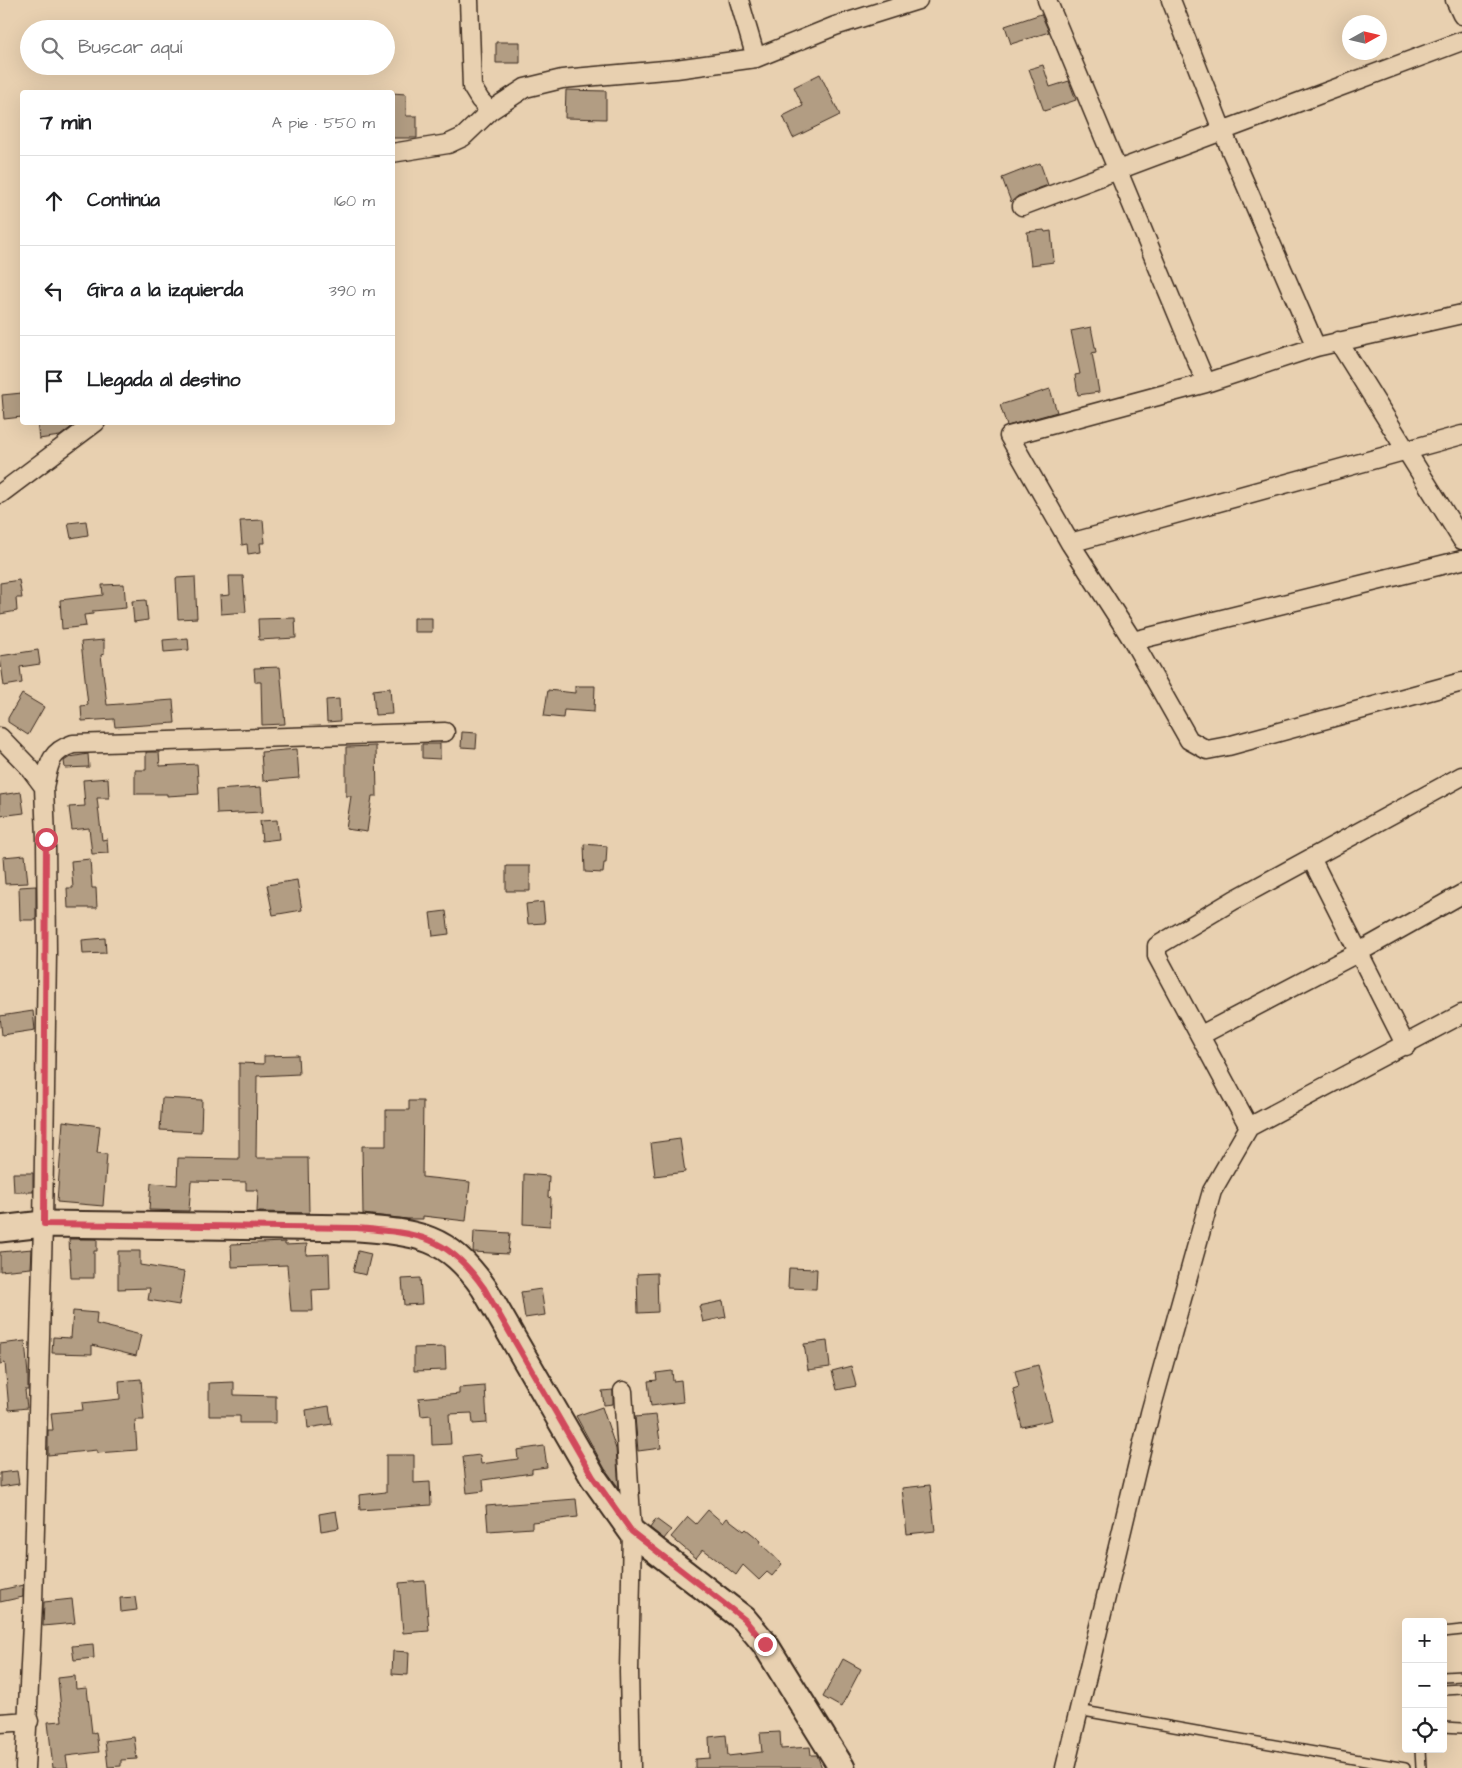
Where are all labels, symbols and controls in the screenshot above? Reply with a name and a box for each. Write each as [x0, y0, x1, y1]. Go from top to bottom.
north arrow [1342, 15, 1387, 60]
search box [20, 20, 395, 75]
icon: search [38, 34, 66, 62]
text: Buscar aquí [78, 34, 182, 61]
text: 7 min [40, 108, 91, 137]
text: A pie · 550 m [272, 112, 375, 134]
icon: ahead [40, 187, 68, 215]
text: Continúa [87, 187, 160, 214]
text: 160 m [334, 190, 375, 212]
icon: left [40, 277, 68, 305]
text: Gira a la izquierda [87, 277, 243, 304]
text: 390 m [329, 280, 375, 302]
icon: arrive [40, 367, 68, 395]
text: Llegada al destino [87, 367, 240, 394]
route start [35, 828, 58, 851]
map controls [1402, 1618, 1447, 1753]
button: + [1402, 1618, 1447, 1663]
route end [754, 1633, 777, 1656]
button: − [1402, 1663, 1447, 1708]
button: locate [1402, 1708, 1447, 1753]

